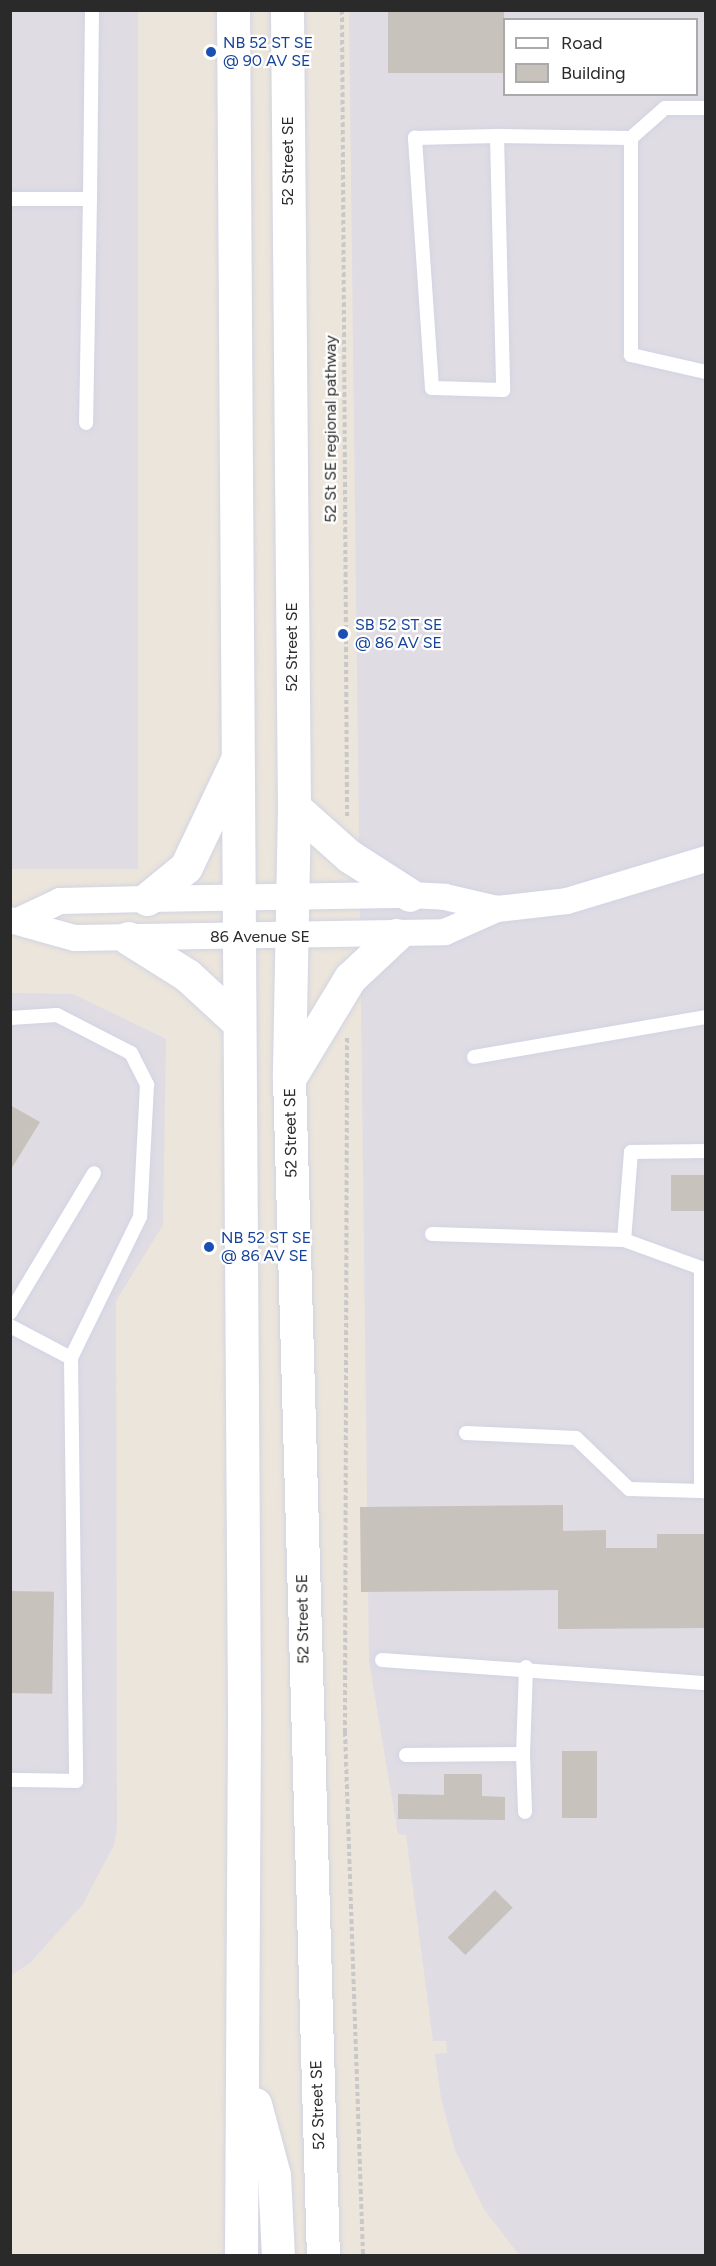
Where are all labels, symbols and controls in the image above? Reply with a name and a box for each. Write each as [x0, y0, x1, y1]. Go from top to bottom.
legend [503, 18, 698, 96]
text: Road [561, 32, 602, 54]
place label: NB 52 ST SE @ 90 AV SE [223, 33, 313, 71]
marker: NB 52 ST SE @ 90 AV SE [204, 45, 218, 59]
text: Building [561, 62, 626, 84]
street label: 52 Street SE [278, 116, 298, 206]
street label: 52 St SE regional pathway [321, 335, 341, 523]
street label: 52 Street SE [282, 602, 302, 692]
place label: SB 52 ST SE @ 86 AV SE [355, 615, 443, 653]
marker: SB 52 ST SE @ 86 AV SE [336, 627, 350, 641]
street label: 86 Avenue SE [210, 927, 310, 947]
street label: 52 Street SE [281, 1088, 301, 1178]
place label: NB 52 ST SE @ 86 AV SE [221, 1228, 311, 1266]
marker: NB 52 ST SE @ 86 AV SE [202, 1240, 216, 1254]
street label: 52 Street SE [293, 1574, 313, 1664]
street label: 52 Street SE [307, 2060, 329, 2150]

